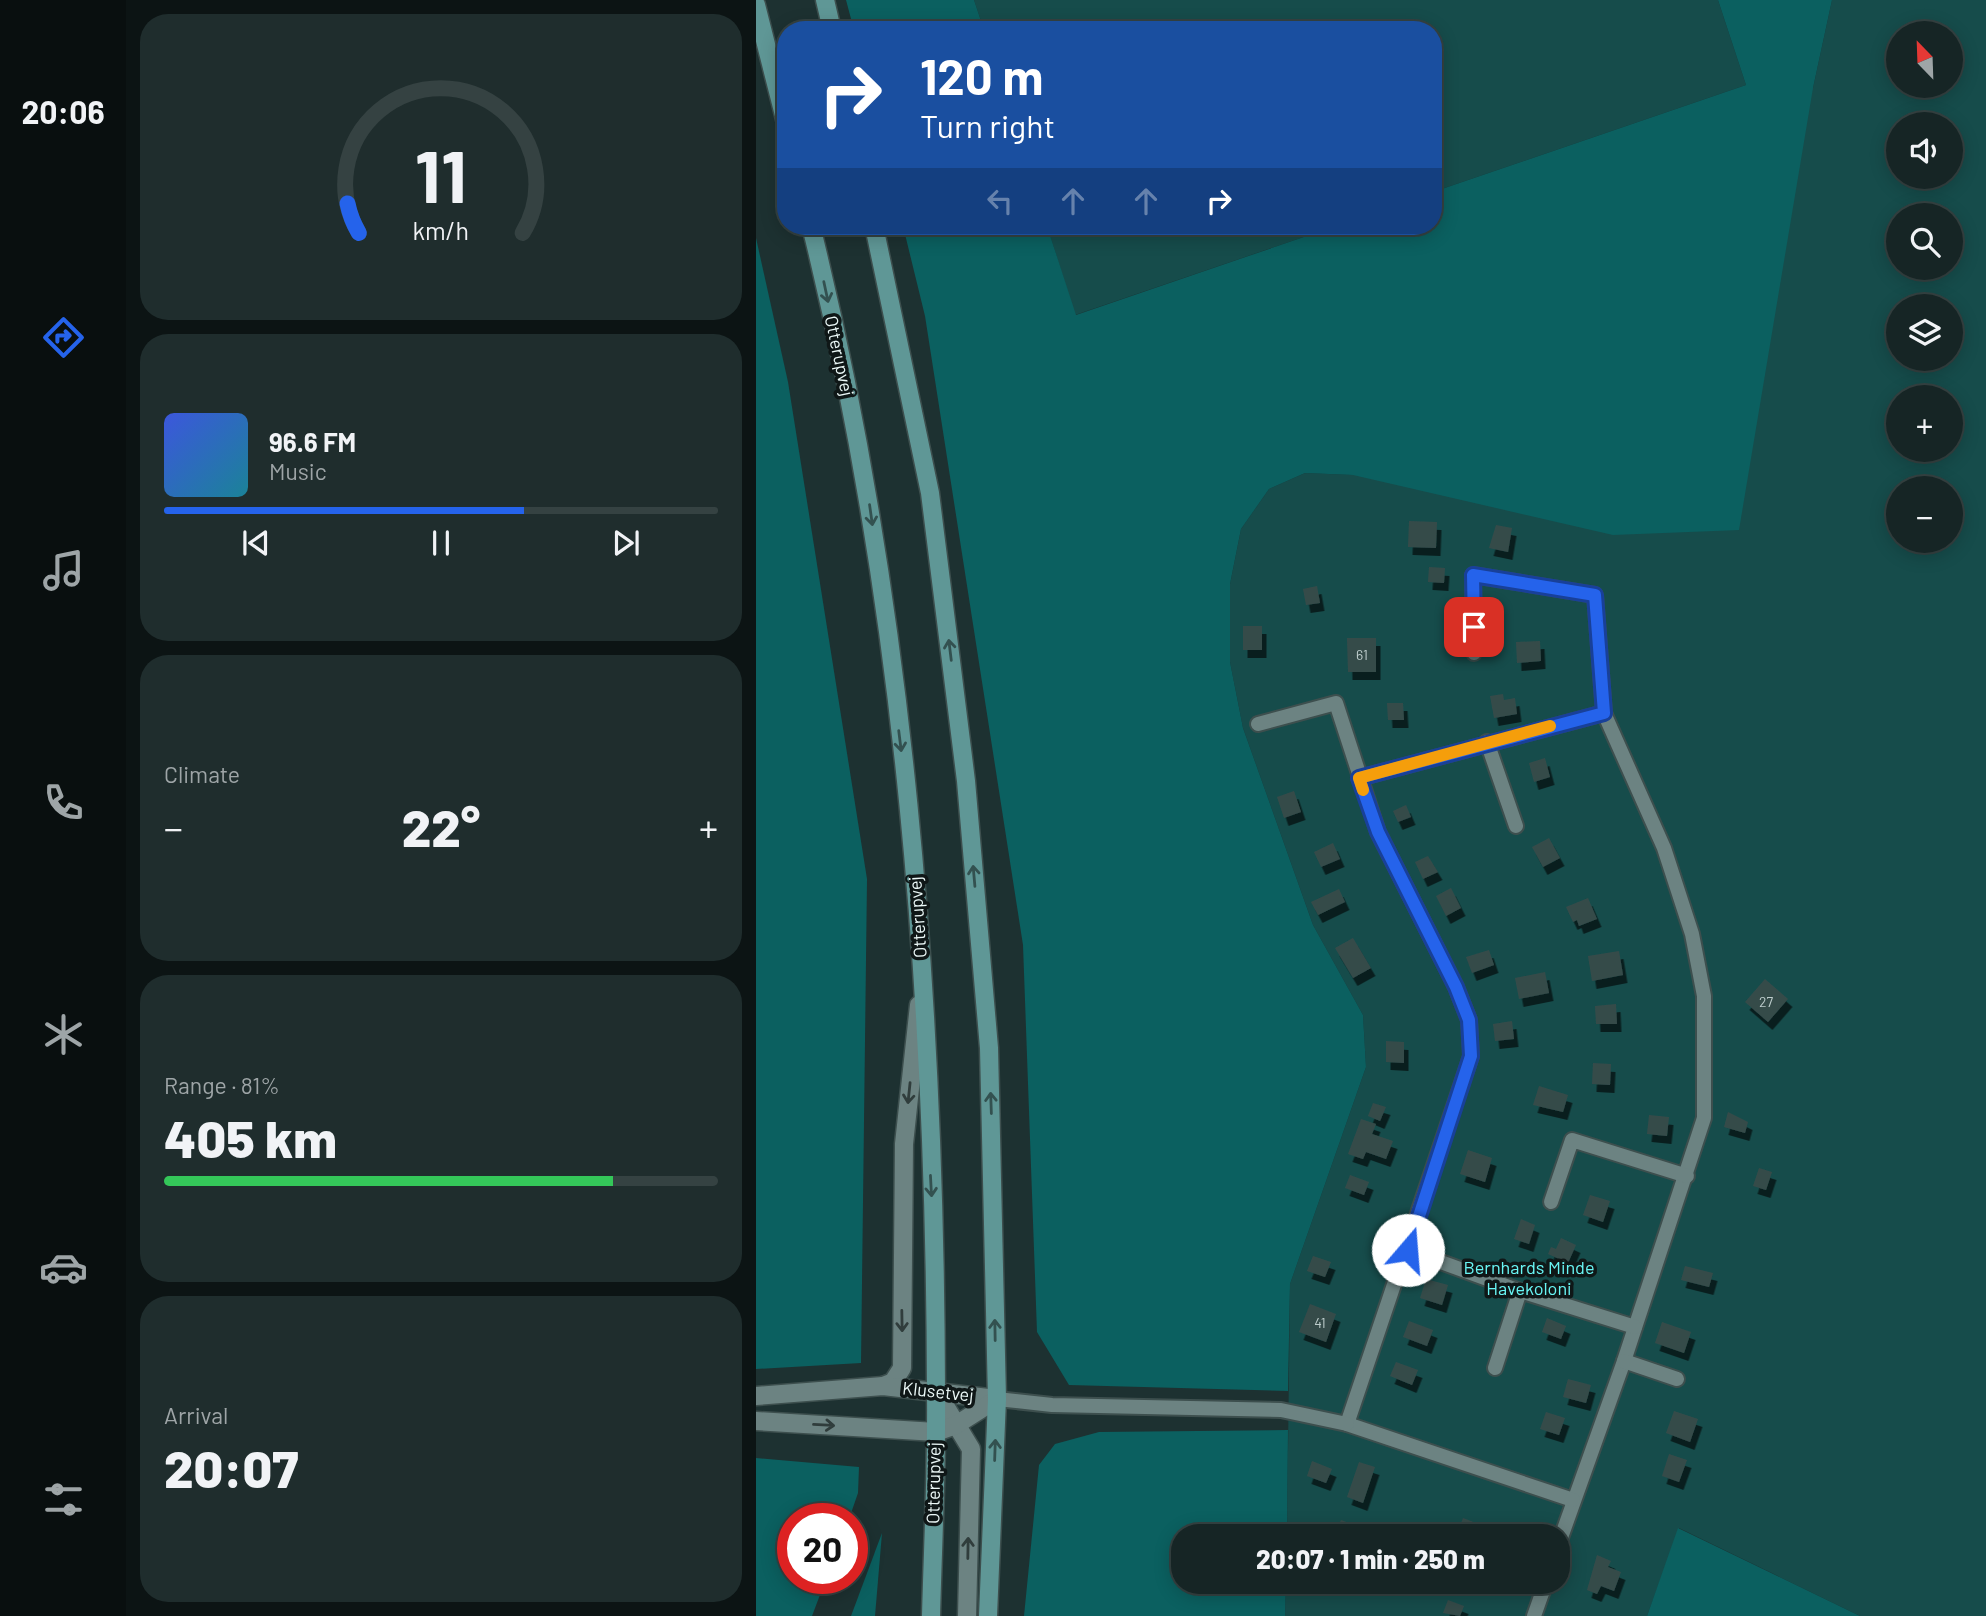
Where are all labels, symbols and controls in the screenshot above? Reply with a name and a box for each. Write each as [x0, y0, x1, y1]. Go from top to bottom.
north arrow [1886, 21, 1964, 98]
map controls [1886, 21, 1963, 553]
text: 120 m [920, 46, 1043, 105]
icon: right [805, 49, 896, 140]
text: 20:06 [21, 92, 105, 130]
text: Turn right [920, 106, 1055, 144]
button: sound [1886, 112, 1963, 189]
text: 11 [415, 131, 467, 219]
icon: left [981, 182, 1019, 220]
icon: ahead [1054, 182, 1092, 220]
icon: ahead [1127, 182, 1165, 220]
icon: right [1200, 182, 1238, 220]
button: search [1886, 203, 1963, 280]
text: km/h [413, 215, 469, 245]
one-way arrow [820, 280, 834, 303]
button: layers [1886, 294, 1963, 371]
icon: directions [39, 313, 88, 362]
street label: Otterupvej [821, 313, 859, 398]
button: + [1886, 385, 1963, 462]
text: 96.6 FM [269, 426, 356, 457]
text: Music [269, 457, 327, 485]
button: − [1886, 476, 1963, 553]
one-way arrow [865, 503, 878, 526]
icon: previous [237, 524, 275, 562]
icon: pause [422, 524, 460, 562]
icon: next [607, 524, 645, 562]
icon: music [39, 546, 88, 595]
pin [1444, 597, 1504, 657]
icon: arrive [1455, 608, 1493, 646]
one-way arrow [943, 639, 956, 662]
house number: 61 [1356, 646, 1368, 663]
one-way arrow [894, 729, 907, 752]
text: Climate [164, 760, 240, 788]
icon: phone [39, 778, 88, 827]
text: 22° [402, 795, 480, 857]
text: − [164, 804, 183, 850]
text: + [699, 804, 718, 850]
one-way arrow [967, 865, 980, 888]
street label: Otterupvej [903, 875, 931, 959]
house number: 27 [1759, 993, 1773, 1010]
icon: climate [39, 1010, 88, 1059]
text: Range · 81% [164, 1071, 280, 1099]
one-way arrow [903, 1082, 916, 1104]
one-way arrow [984, 1092, 997, 1115]
text: 405 km [164, 1106, 337, 1168]
one-way arrow [925, 1174, 938, 1197]
position arrow [1371, 1213, 1445, 1287]
icon: car [39, 1243, 88, 1292]
park label: Bernhards Minde Havekoloni [1463, 1256, 1595, 1299]
one-way arrow [895, 1309, 909, 1332]
house number: 41 [1314, 1314, 1326, 1331]
one-way arrow [989, 1319, 1002, 1342]
street label: Klusetvej [901, 1376, 975, 1406]
text: Arrival [164, 1401, 228, 1429]
one-way arrow [812, 1419, 835, 1432]
text: 20:07 [164, 1436, 299, 1498]
one-way arrow [988, 1439, 1001, 1462]
street label: Otterupvej [921, 1442, 945, 1524]
icon: filters [39, 1475, 88, 1524]
speed limit sign: 20 [777, 1503, 868, 1594]
one-way arrow [962, 1537, 975, 1560]
text: 20:07 · 1 min · 250 m [1256, 1543, 1485, 1574]

